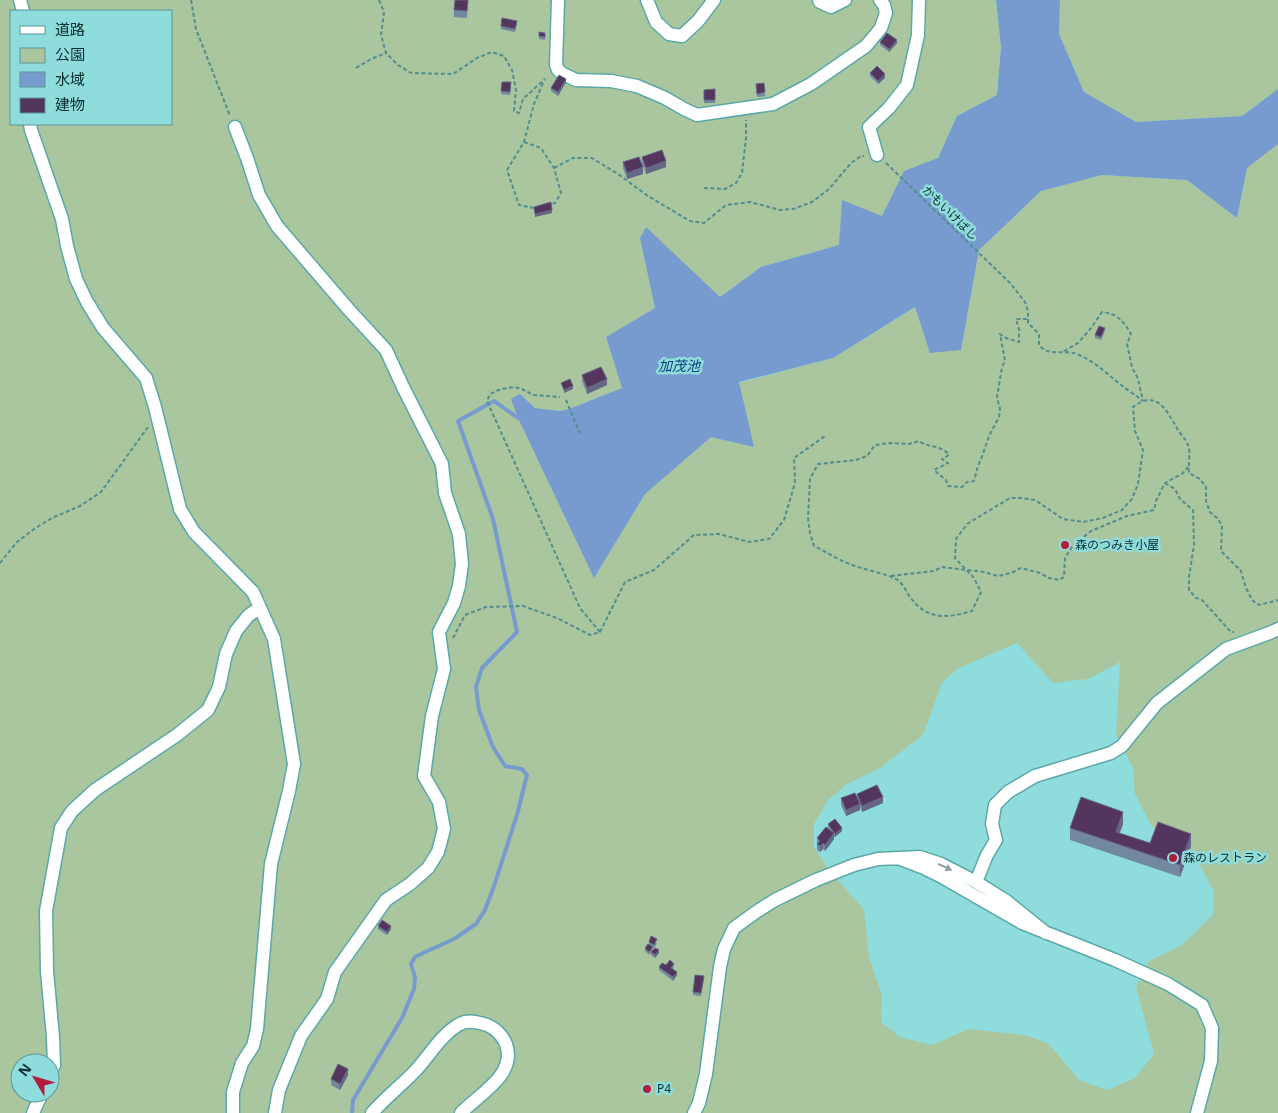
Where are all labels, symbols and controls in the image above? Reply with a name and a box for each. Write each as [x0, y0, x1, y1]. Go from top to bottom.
legend [10, 10, 172, 125]
text: 道路 [55, 19, 85, 39]
text: 公園 [55, 44, 85, 64]
text: 水域 [55, 69, 85, 89]
text: 建物 [55, 94, 85, 114]
street label: かもいけばし [919, 182, 982, 244]
water label: 加茂池 [658, 356, 702, 375]
place label: 森のつみき小屋 [1075, 536, 1159, 553]
marker: 森のつみき小屋 [1059, 539, 1071, 551]
place label: 森のレストラン [1183, 849, 1267, 866]
marker: 森のレストラン [1167, 852, 1179, 864]
one-way arrow [938, 863, 952, 871]
north arrow [10, 1053, 60, 1103]
text: N [13, 1059, 35, 1080]
place label: P4 [657, 1080, 671, 1097]
marker: P4 [641, 1083, 653, 1095]

